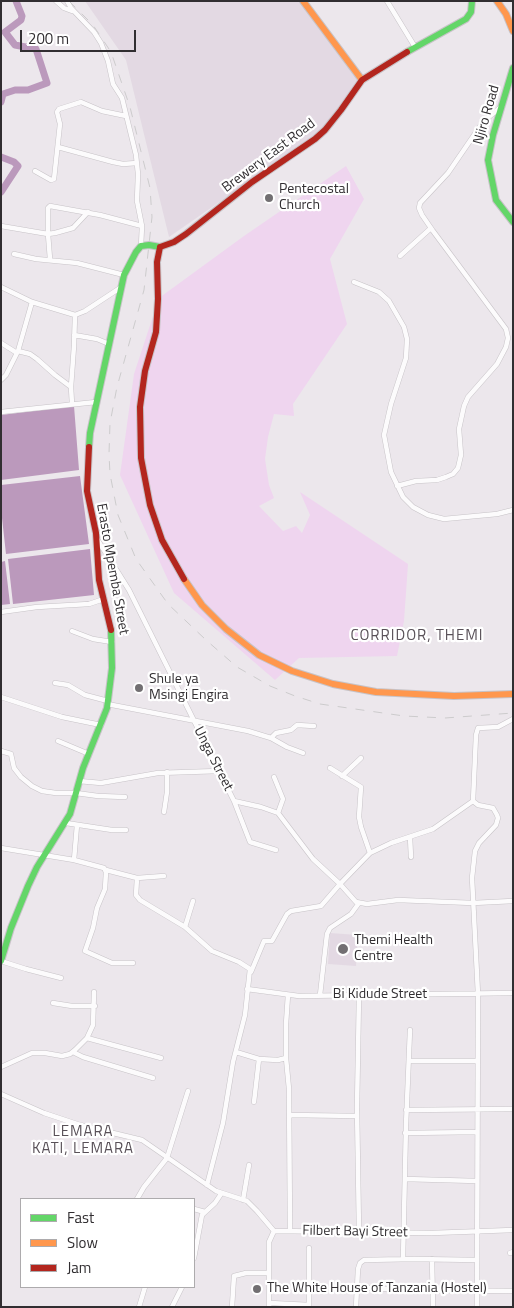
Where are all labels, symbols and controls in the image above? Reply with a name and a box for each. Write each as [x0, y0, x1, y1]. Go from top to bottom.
scale bar [22, 20, 139, 52]
text: 200 m [28, 27, 69, 50]
street label: Njiro Road [471, 83, 503, 147]
street label: Brewery East Road [219, 116, 319, 196]
place label: Pentecostal Church [279, 182, 349, 214]
marker: Pentecostal Church [263, 192, 275, 204]
street label: Erasto Mpemba Street [92, 502, 132, 636]
district label: CORRIDOR, THEMI [349, 627, 485, 645]
place label: Shule ya Msingi Engira [149, 672, 229, 704]
marker: Shule ya Msingi Engira [133, 682, 145, 694]
street label: Unga Street [190, 724, 236, 794]
place label: Themi Health Centre [354, 933, 433, 966]
marker: Themi Health Centre [336, 942, 350, 956]
street label: Bi Kidude Street [333, 987, 427, 1003]
district label: LEMARA KATI, LEMARA [30, 1123, 136, 1158]
legend [20, 1198, 195, 1288]
text: Fast [67, 1206, 94, 1229]
street label: Filbert Bayi Street [302, 1223, 408, 1241]
text: Slow [67, 1231, 98, 1254]
text: Jam [67, 1256, 91, 1279]
place label: The White House of Tanzania (Hostel) [267, 1281, 487, 1297]
marker: The White House of Tanzania (Hostel) [251, 1283, 263, 1295]

